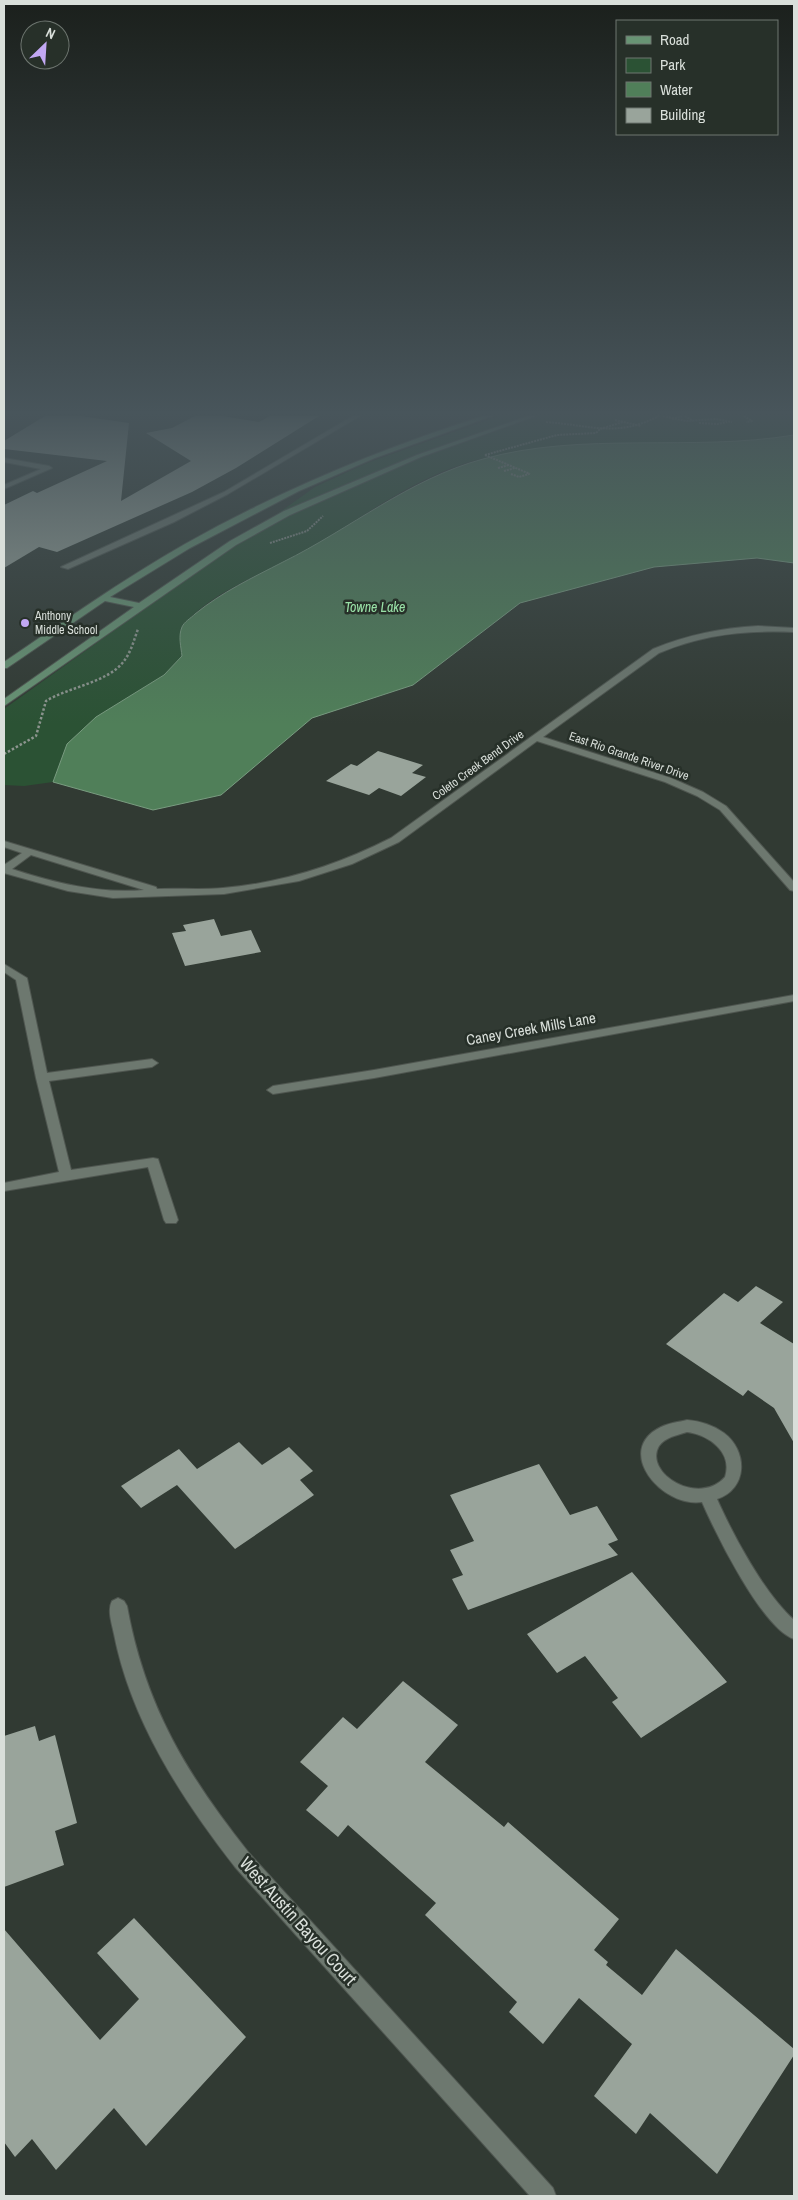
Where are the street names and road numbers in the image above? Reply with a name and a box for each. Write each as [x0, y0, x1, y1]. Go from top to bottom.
street label: Coleto Creek Bend Drive [429, 726, 527, 804]
street label: East Rio Grande River Drive [567, 728, 691, 784]
street label: Caney Creek Mills Lane [464, 1007, 598, 1050]
street label: West Austin Bayou Court [234, 1851, 363, 1990]

